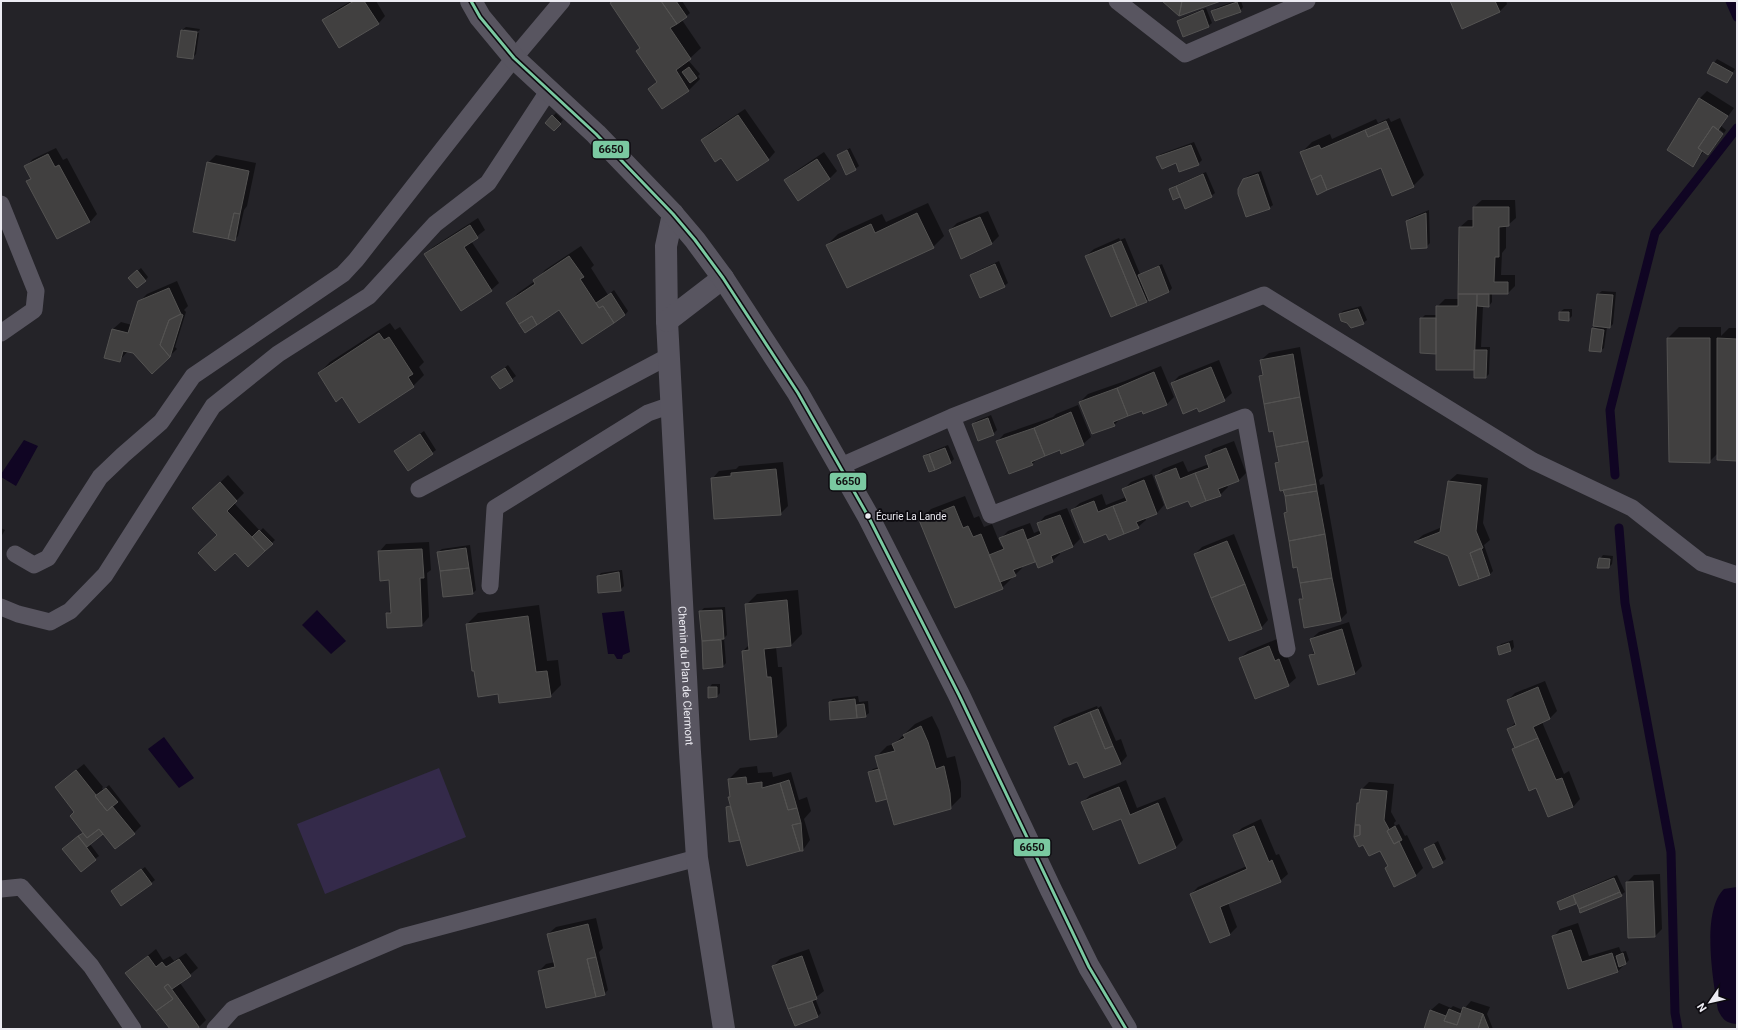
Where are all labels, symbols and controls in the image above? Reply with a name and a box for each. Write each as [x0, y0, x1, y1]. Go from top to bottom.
line badge: 6650 [592, 140, 630, 159]
text: 6650 [598, 143, 624, 156]
line badge: 6650 [829, 472, 867, 491]
text: 6650 [835, 475, 861, 488]
place label: Écurie La Lande [876, 510, 947, 522]
marker: Écurie La Lande [863, 511, 873, 521]
street label: Chemin du Plan de Clermont [676, 606, 696, 746]
line badge: 6650 [1013, 838, 1051, 857]
text: 6650 [1019, 841, 1045, 854]
north arrow [1690, 982, 1730, 1022]
text: N [1694, 1000, 1710, 1014]

